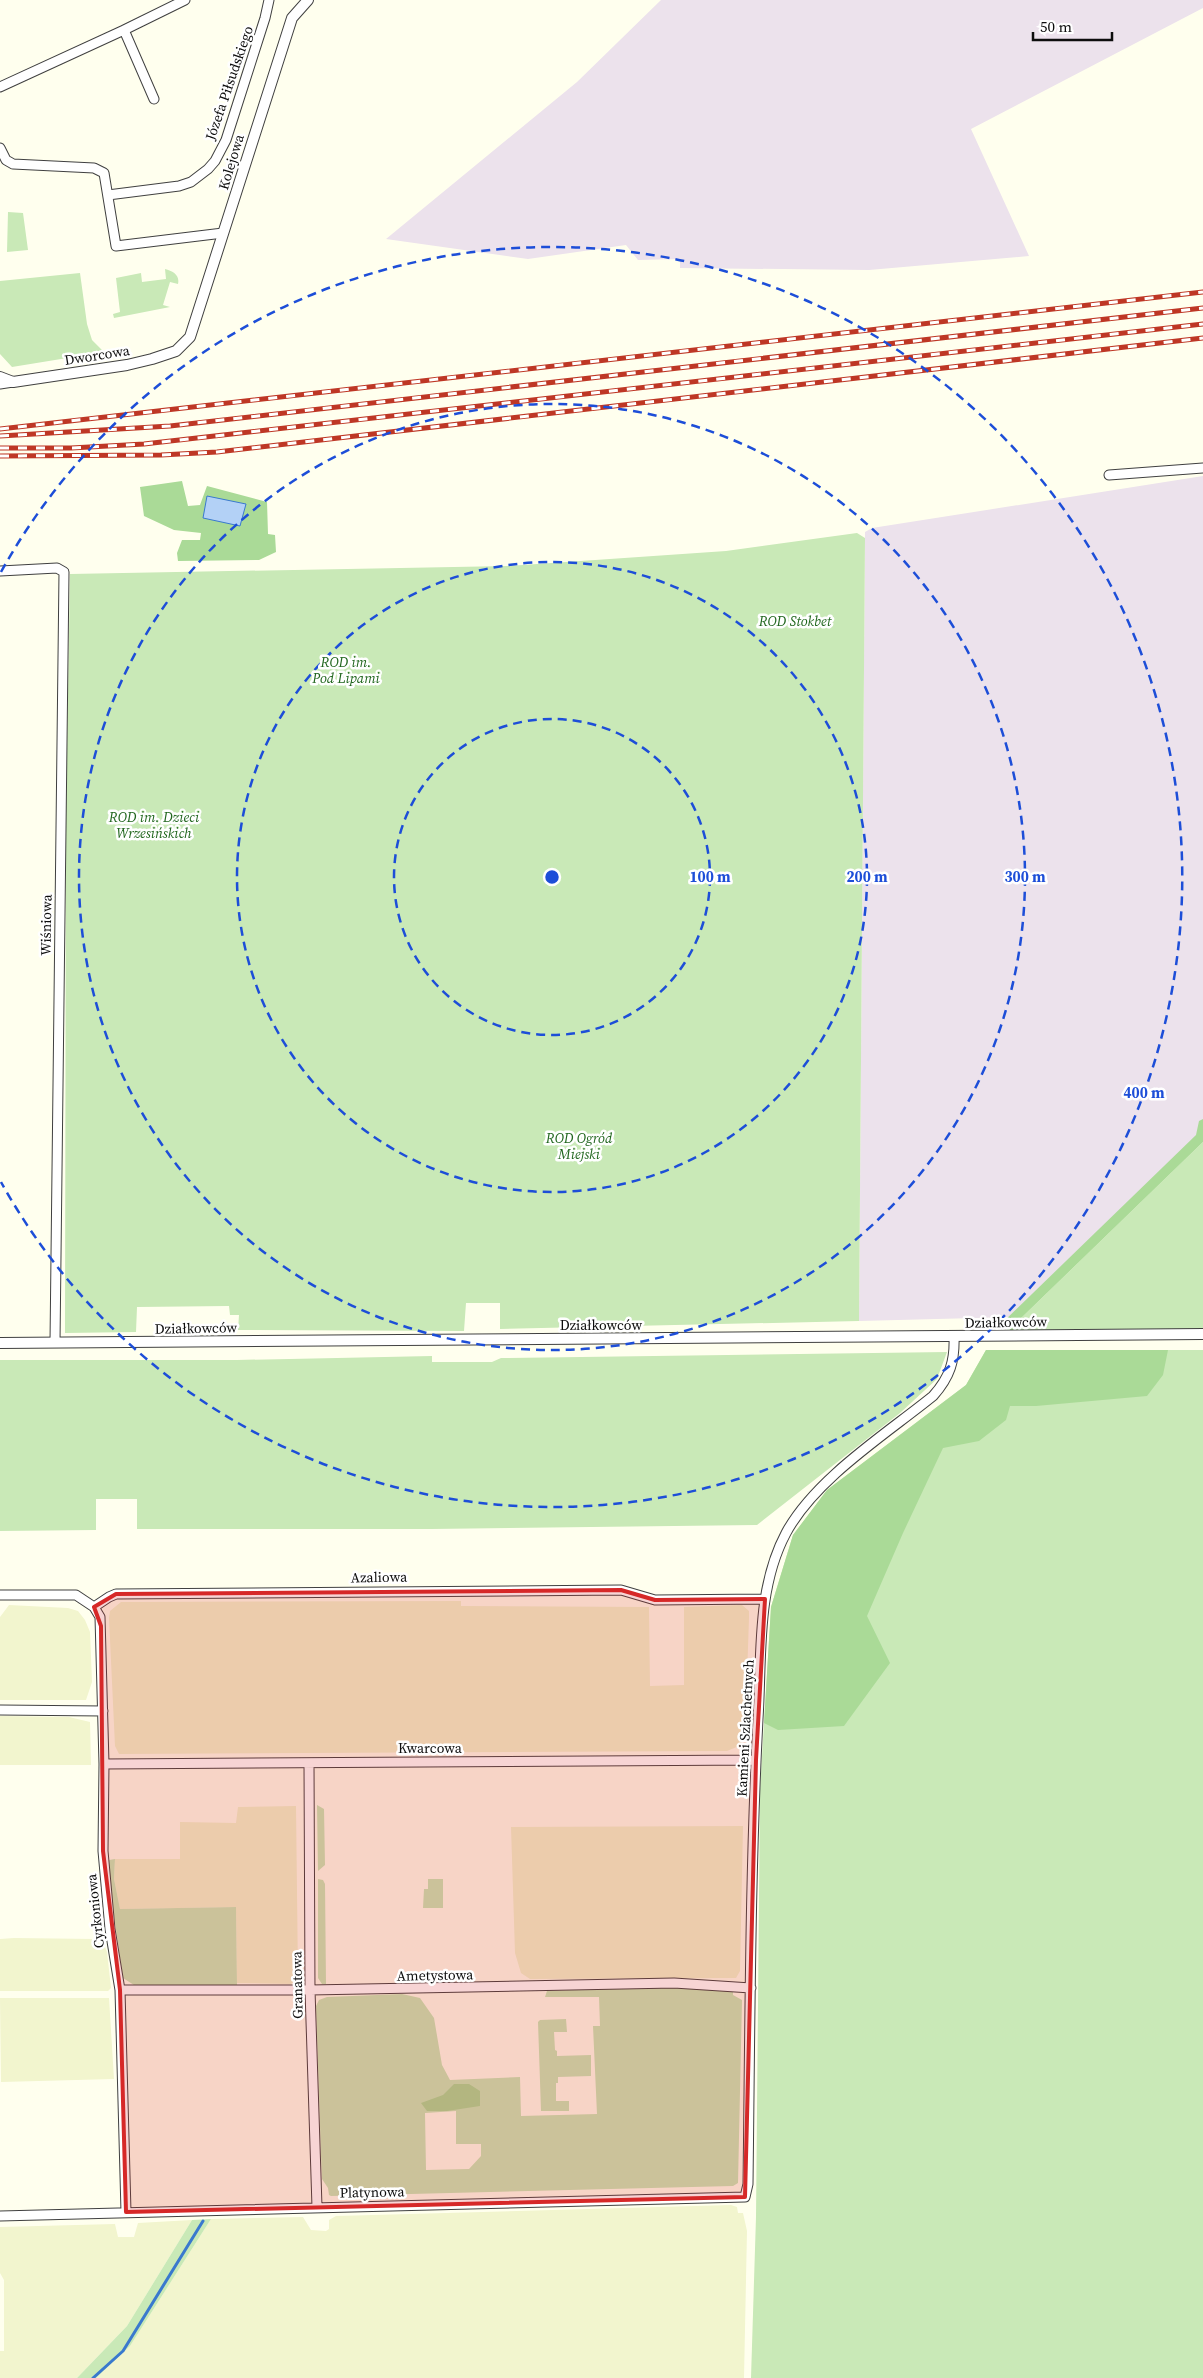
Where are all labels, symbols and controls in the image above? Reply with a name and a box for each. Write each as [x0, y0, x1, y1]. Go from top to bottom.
scale bar [1033, 10, 1112, 42]
text: 50 m [1040, 16, 1072, 37]
street label: Józefa Piłsudskiego [200, 23, 258, 144]
street label: Kolejowa [213, 131, 249, 192]
street label: Dworcowa [63, 340, 132, 370]
park label: ROD Stokbet [758, 611, 833, 631]
park label: ROD im. Pod Lipami [311, 652, 381, 688]
park label: ROD im. Dzieci Wrzesińskich [108, 807, 200, 843]
text: 100 m [689, 866, 731, 887]
text: 200 m [846, 866, 888, 887]
text: 300 m [1004, 866, 1046, 887]
centre of rings [543, 868, 561, 886]
street label: Wiśniowa [35, 893, 57, 956]
text: 400 m [1123, 1082, 1165, 1103]
park label: ROD Ogród Miejski [545, 1128, 613, 1164]
street label: Działkowców [965, 1311, 1048, 1333]
street label: Działkowców [560, 1315, 643, 1335]
street label: Działkowców [155, 1317, 238, 1339]
street label: Azaliowa [351, 1566, 408, 1587]
street label: Kamieni Szlachetnych [731, 1659, 759, 1797]
street label: Kwarcowa [398, 1738, 463, 1758]
street label: Cyrkoniowa [81, 1872, 109, 1949]
street label: Granatowa [286, 1950, 308, 2019]
street label: Ametystowa [397, 1964, 474, 1986]
street label: Platynowa [339, 2181, 405, 2203]

